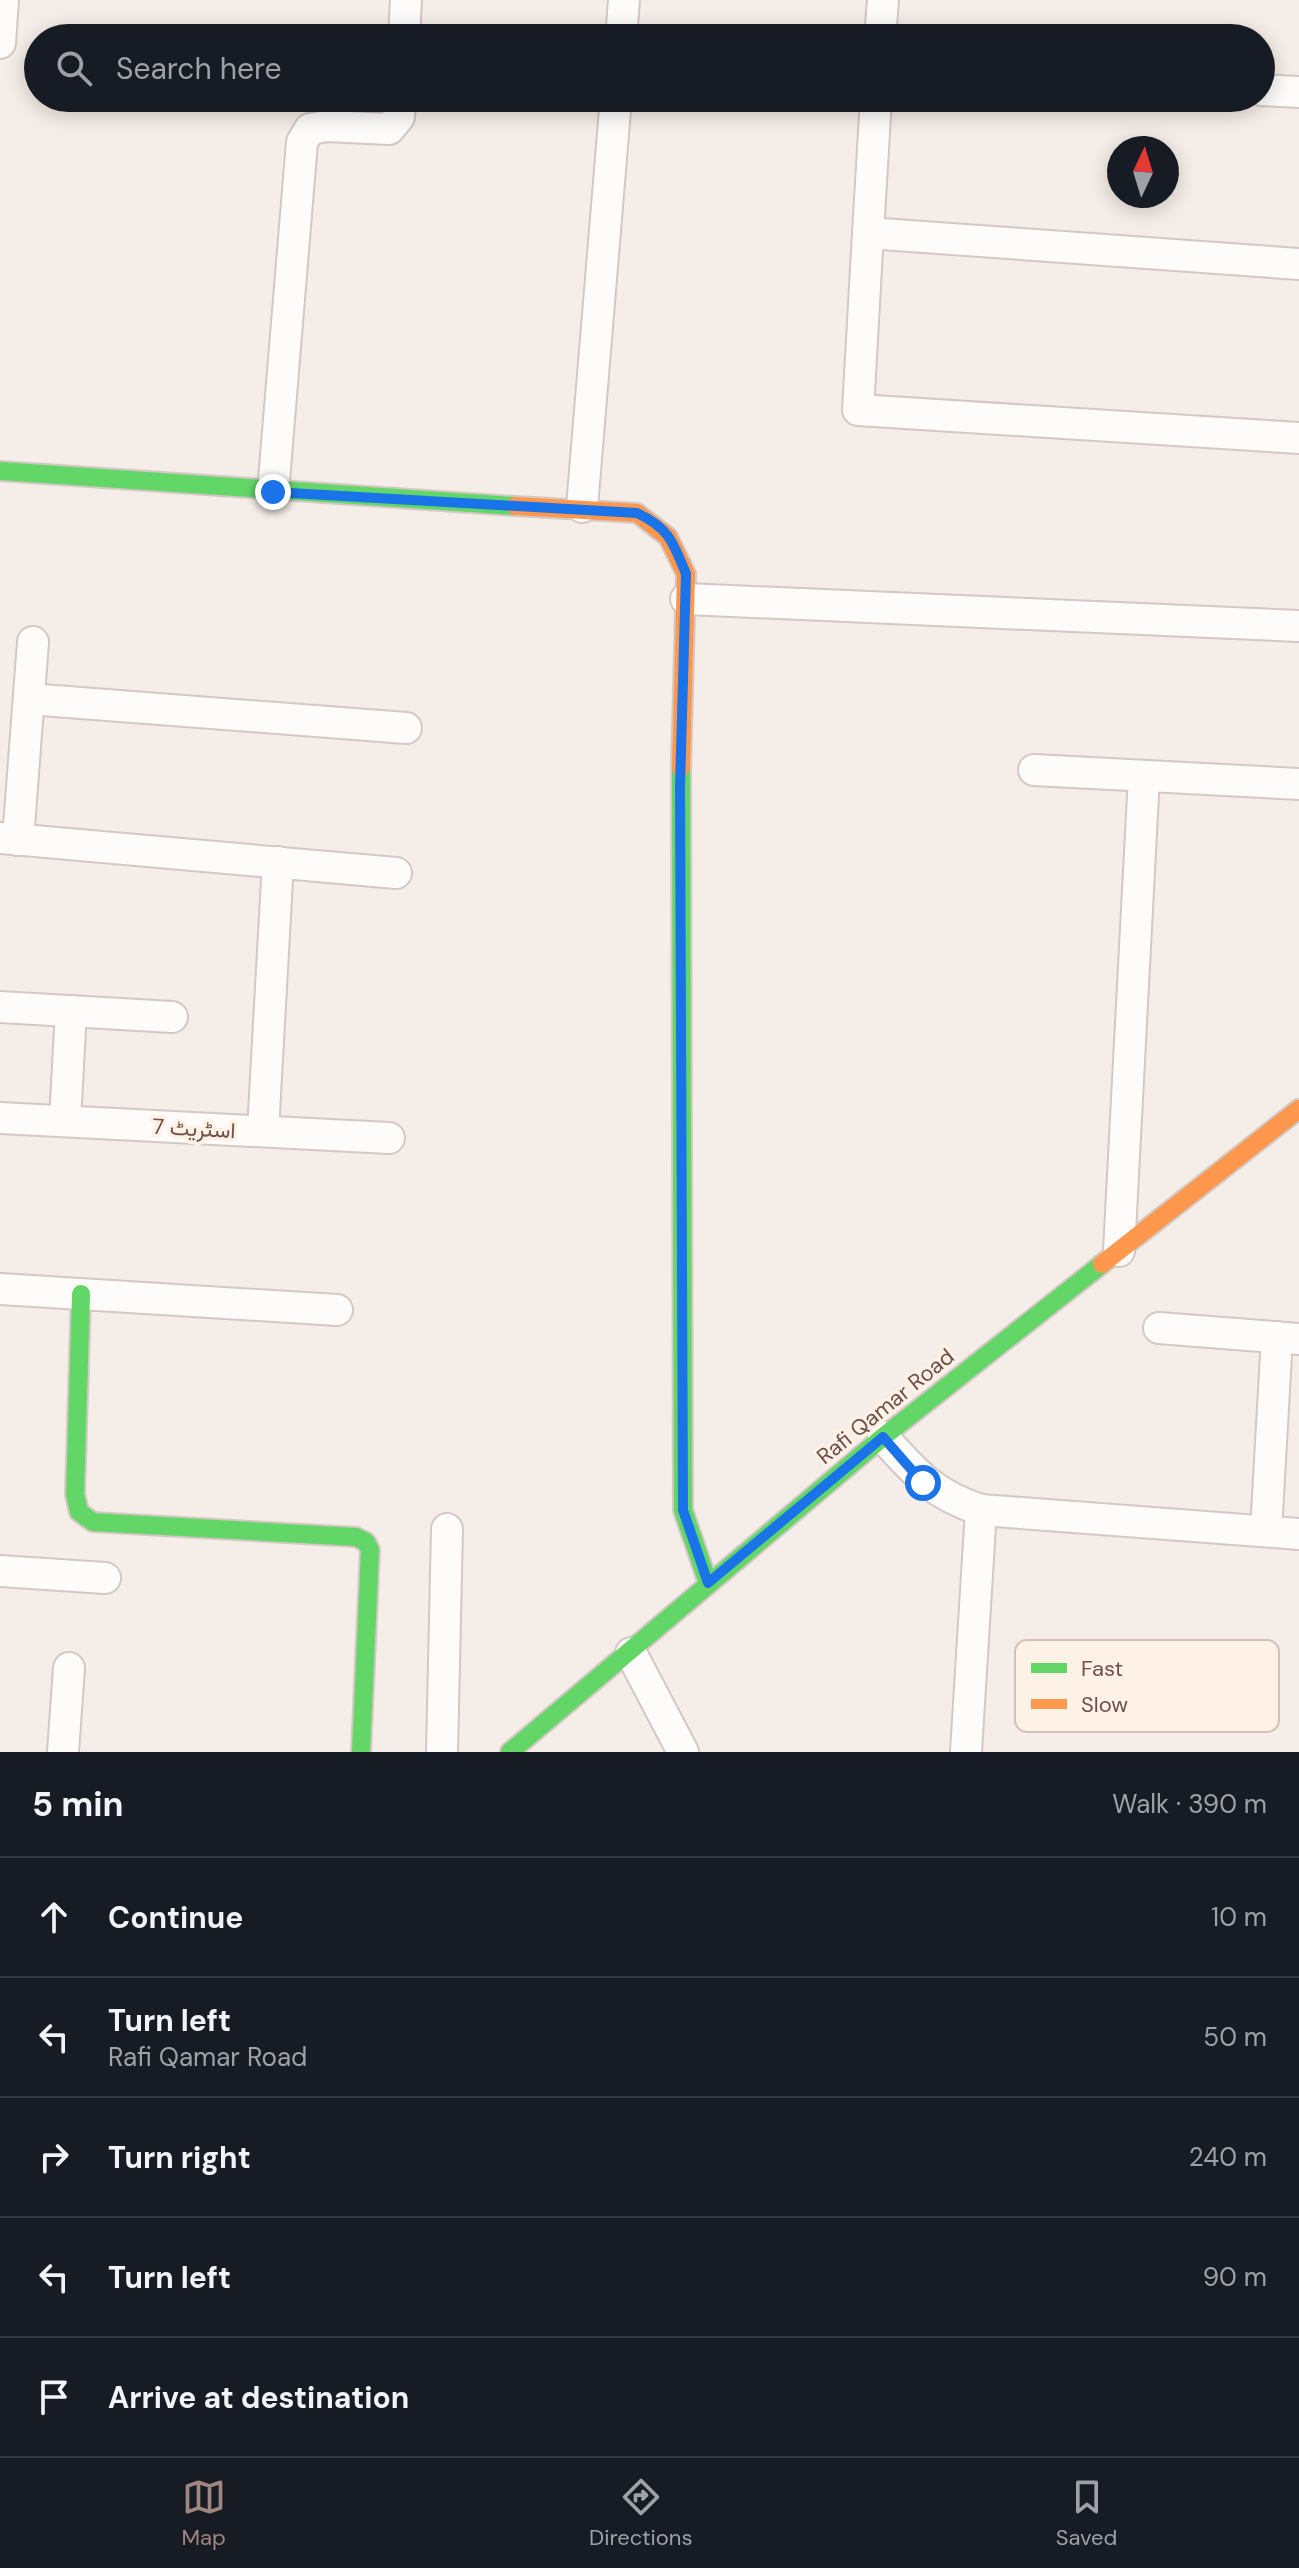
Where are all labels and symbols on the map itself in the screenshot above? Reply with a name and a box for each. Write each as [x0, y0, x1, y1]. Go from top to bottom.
north arrow [1107, 136, 1179, 208]
route end [255, 474, 291, 510]
street label: اسٹریٹ 7 [152, 1112, 236, 1145]
street label: Rafi Qamar Road [811, 1342, 960, 1471]
route start [905, 1465, 941, 1501]
legend [1015, 1640, 1279, 1732]
text: Fast [1081, 1654, 1123, 1683]
text: Slow [1081, 1690, 1128, 1719]

